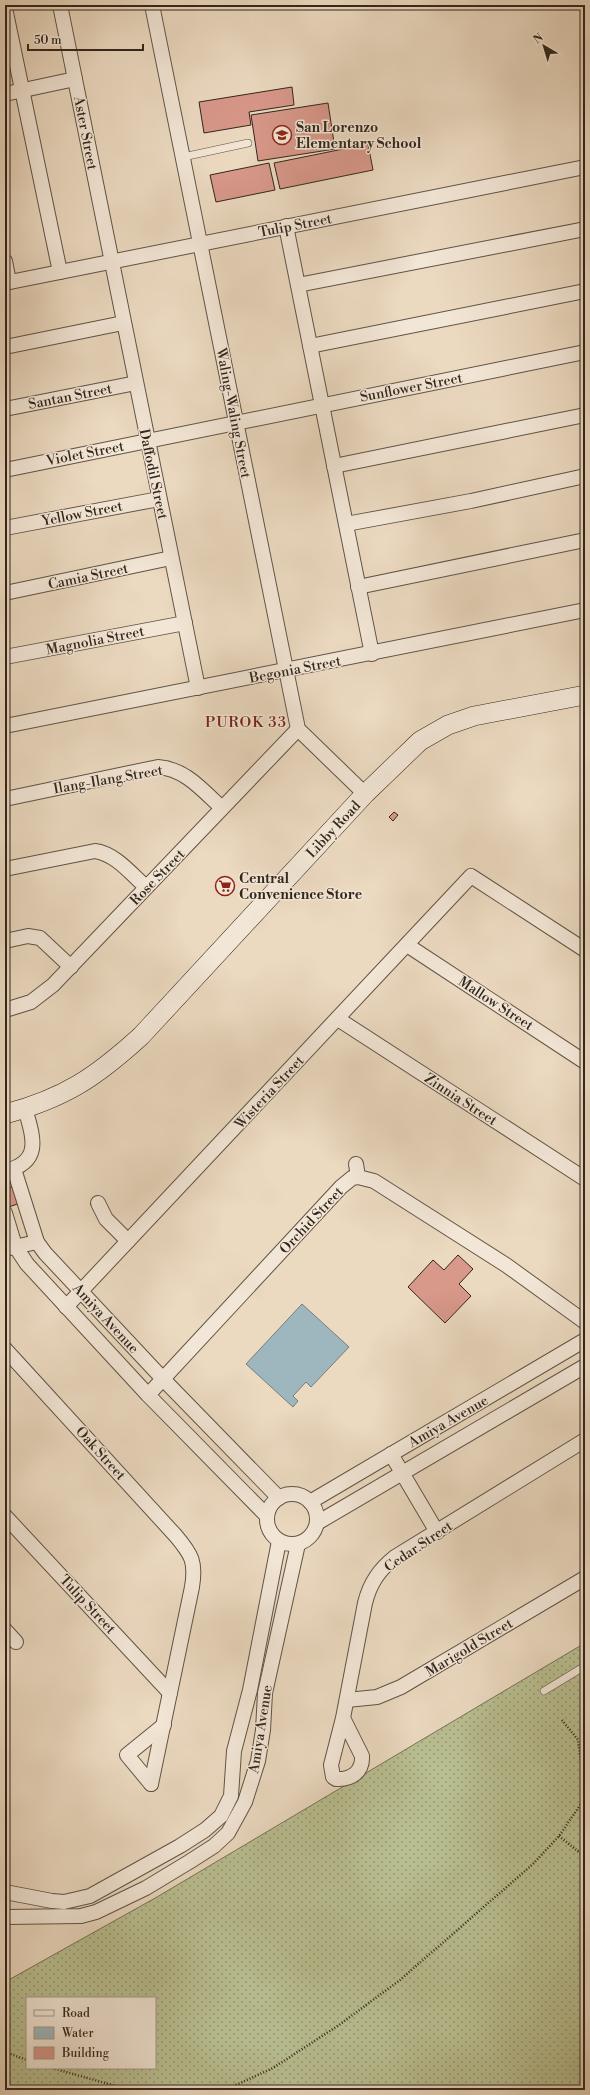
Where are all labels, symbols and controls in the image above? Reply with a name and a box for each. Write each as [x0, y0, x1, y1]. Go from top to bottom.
scale bar [28, 26, 143, 52]
north arrow [524, 26, 564, 66]
text: N [531, 31, 546, 47]
text: 50 m [34, 33, 62, 48]
street label: Aster Street [69, 94, 101, 172]
place label: San Lorenzo Elementary School [296, 119, 422, 153]
school or university icon: San Lorenzo Elementary School [271, 124, 293, 146]
street label: Tulip Street [257, 210, 333, 242]
street label: Waling-Waling Street [211, 346, 254, 480]
street label: Sunflower Street [358, 369, 464, 407]
street label: Santan Street [27, 380, 114, 414]
street label: Daffodil Street [135, 427, 171, 521]
street label: Violet Street [44, 438, 126, 471]
street label: Yellow Street [39, 497, 124, 531]
street label: Camia Street [46, 560, 130, 594]
street label: Magnolia Street [45, 623, 146, 659]
street label: Begonia Street [247, 652, 343, 688]
district label: PUROK 33 [205, 713, 287, 732]
street label: Ilang-Ilang Street [52, 762, 164, 798]
street label: Libby Road [303, 797, 365, 862]
street label: Rose Street [126, 846, 189, 910]
place label: Central Convenience Store [239, 870, 363, 904]
supermarket icon: Central Convenience Store [214, 875, 236, 897]
street label: Mallow Street [455, 973, 536, 1035]
street label: Wisteria Street [230, 1052, 308, 1134]
street label: Zinnia Street [421, 1070, 500, 1130]
street label: Orchid Street [276, 1183, 348, 1258]
street label: Amiya Avenue [68, 1279, 142, 1357]
street label: Amiya Avenue [404, 1392, 492, 1453]
street label: Oak Street [71, 1423, 129, 1484]
street label: Cedar Street [381, 1517, 456, 1576]
street label: Tulip Street [55, 1571, 119, 1638]
street label: Marigold Street [423, 1615, 516, 1681]
street label: Amiya Avenue [245, 1684, 277, 1776]
legend [26, 1997, 156, 2069]
text: Road [62, 2006, 90, 2021]
text: Water [61, 2026, 94, 2041]
text: Building [61, 2046, 110, 2061]

